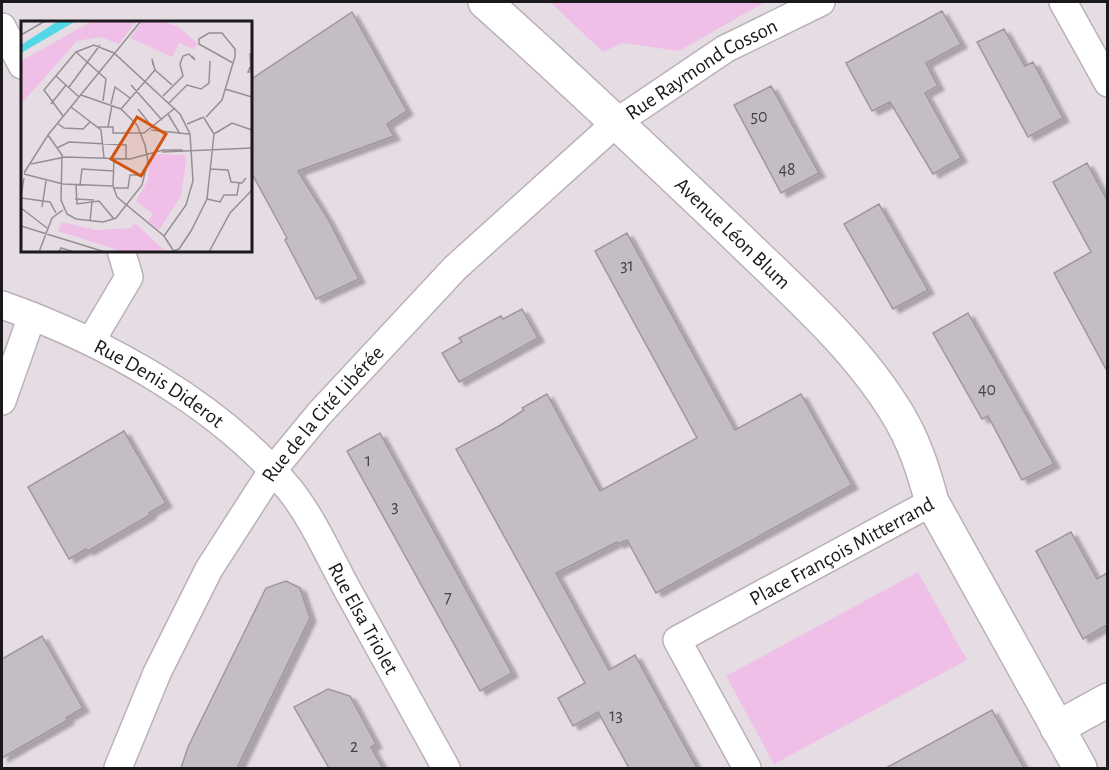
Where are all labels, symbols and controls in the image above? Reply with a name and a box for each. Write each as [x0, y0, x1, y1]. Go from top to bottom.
street label: Rue Raymond Cosson [622, 15, 781, 123]
inset map [21, 21, 252, 252]
house number: 50 [750, 108, 768, 126]
house number: 48 [778, 161, 796, 179]
street label: Avenue Léon Blum [671, 173, 795, 293]
house number: 31 [620, 257, 634, 275]
street label: Rue Denis Diderot [91, 335, 228, 432]
street label: Rue de la Cité Libérée [258, 341, 388, 485]
house number: 40 [978, 381, 996, 399]
house number: 1 [365, 452, 371, 470]
street label: Place François Mitterrand [746, 493, 937, 609]
house number: 3 [391, 498, 399, 516]
street label: Rue Elsa Triolet [324, 559, 403, 678]
house number: 7 [444, 589, 452, 607]
house number: 13 [609, 707, 623, 725]
house number: 2 [350, 738, 358, 756]

